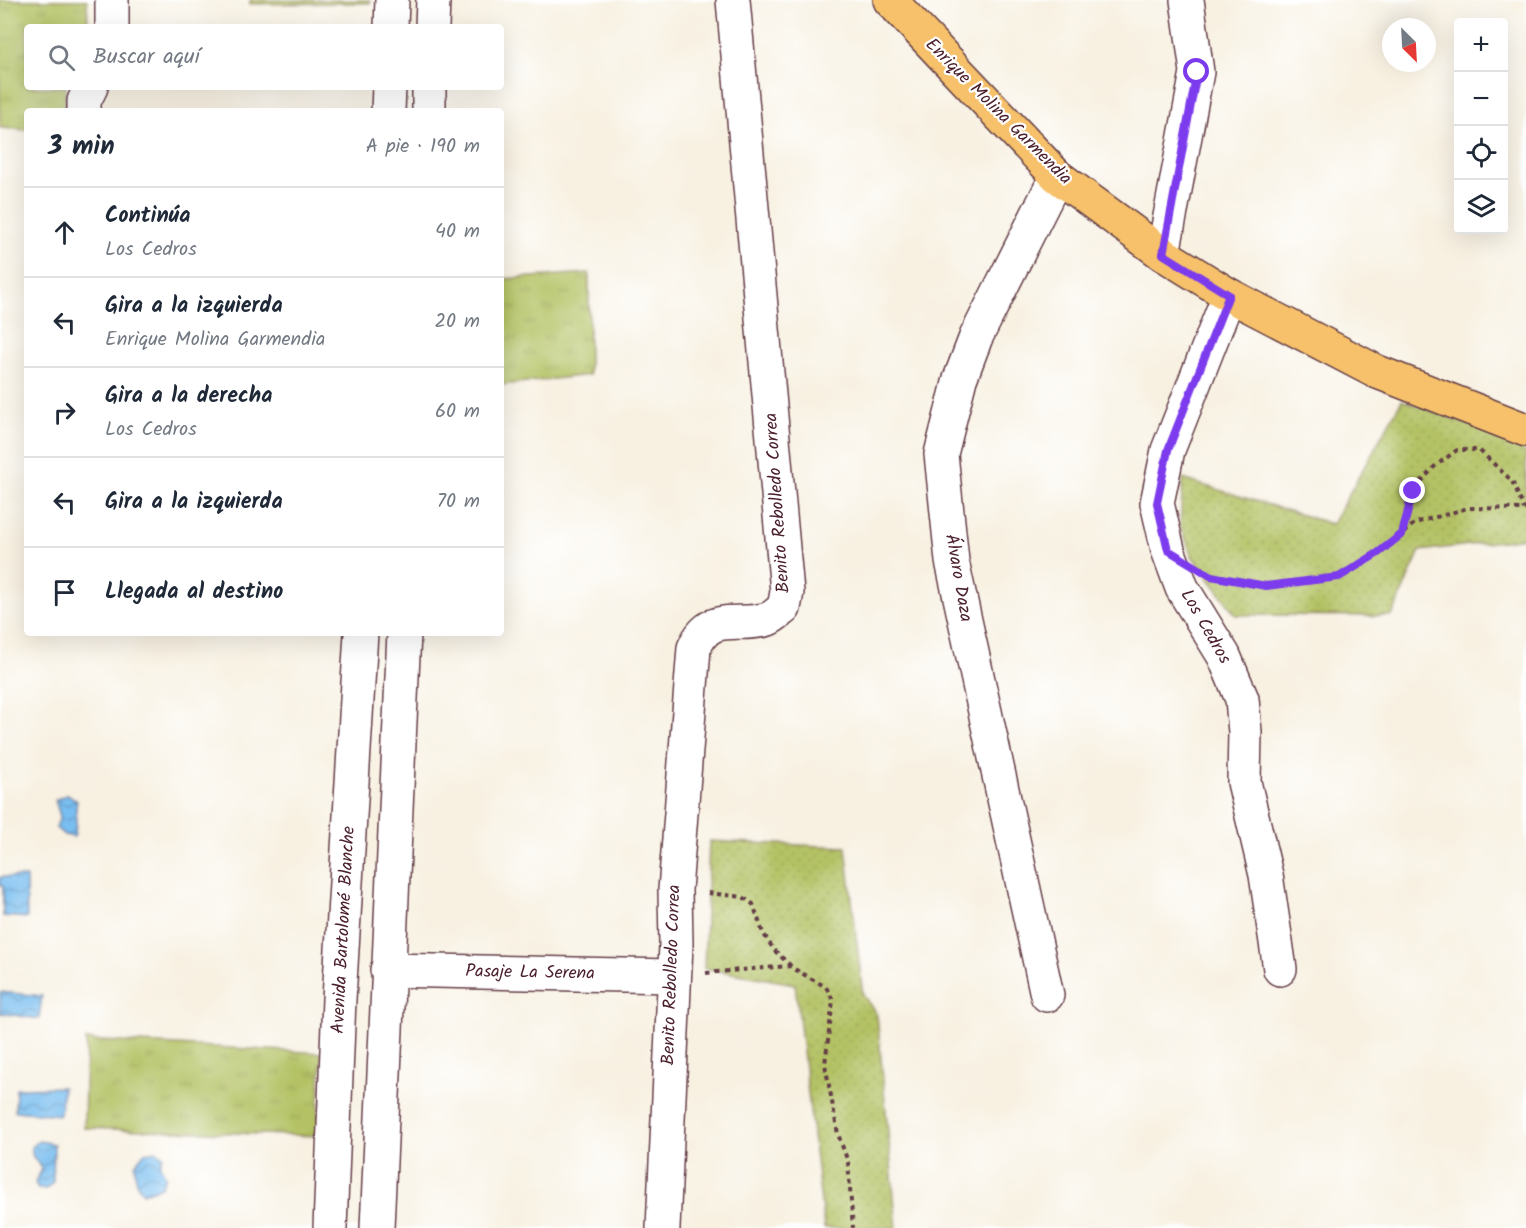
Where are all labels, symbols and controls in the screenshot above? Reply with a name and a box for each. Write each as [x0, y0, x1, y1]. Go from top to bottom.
north arrow [1382, 18, 1436, 72]
map controls [1454, 18, 1508, 234]
button: + [1454, 18, 1508, 72]
search box [24, 24, 504, 90]
street label: Enrique Molina Garmendia [918, 32, 1078, 192]
text: Buscar aquí [93, 40, 200, 75]
icon: search [45, 41, 78, 74]
route start [1183, 58, 1209, 84]
button: − [1454, 72, 1508, 126]
text: 3 min [48, 126, 115, 168]
button: locate [1454, 126, 1508, 180]
text: A pie · 190 m [366, 131, 480, 163]
button: layers [1454, 180, 1508, 234]
text: Continúa [105, 199, 190, 234]
icon: ahead [48, 216, 81, 249]
text: 40 m [435, 216, 480, 248]
text: Los Cedros [105, 234, 197, 266]
text: Gira a la izquierda [105, 289, 283, 324]
icon: left [48, 306, 81, 339]
text: 20 m [434, 306, 480, 338]
text: Enrique Molina Garmendia [105, 324, 325, 356]
text: Gira a la derecha [105, 379, 272, 414]
icon: right [48, 396, 81, 429]
text: 60 m [435, 396, 480, 428]
street label: Benito Rebolledo Correa [757, 412, 799, 594]
text: Los Cedros [105, 414, 197, 446]
route end [1399, 477, 1425, 503]
text: Gira a la izquierda [105, 485, 283, 520]
icon: left [48, 486, 81, 519]
text: 70 m [437, 486, 480, 518]
street label: Álvaro Daza [936, 532, 980, 624]
text: Llegada al destino [105, 575, 283, 610]
icon: arrive [48, 576, 81, 609]
street label: Los Cedros [1172, 584, 1238, 670]
street label: Avenida Bartolomé Blanche [324, 825, 364, 1035]
street label: Benito Rebolledo Correa [654, 884, 690, 1066]
street label: Pasaje La Serena [465, 957, 595, 989]

